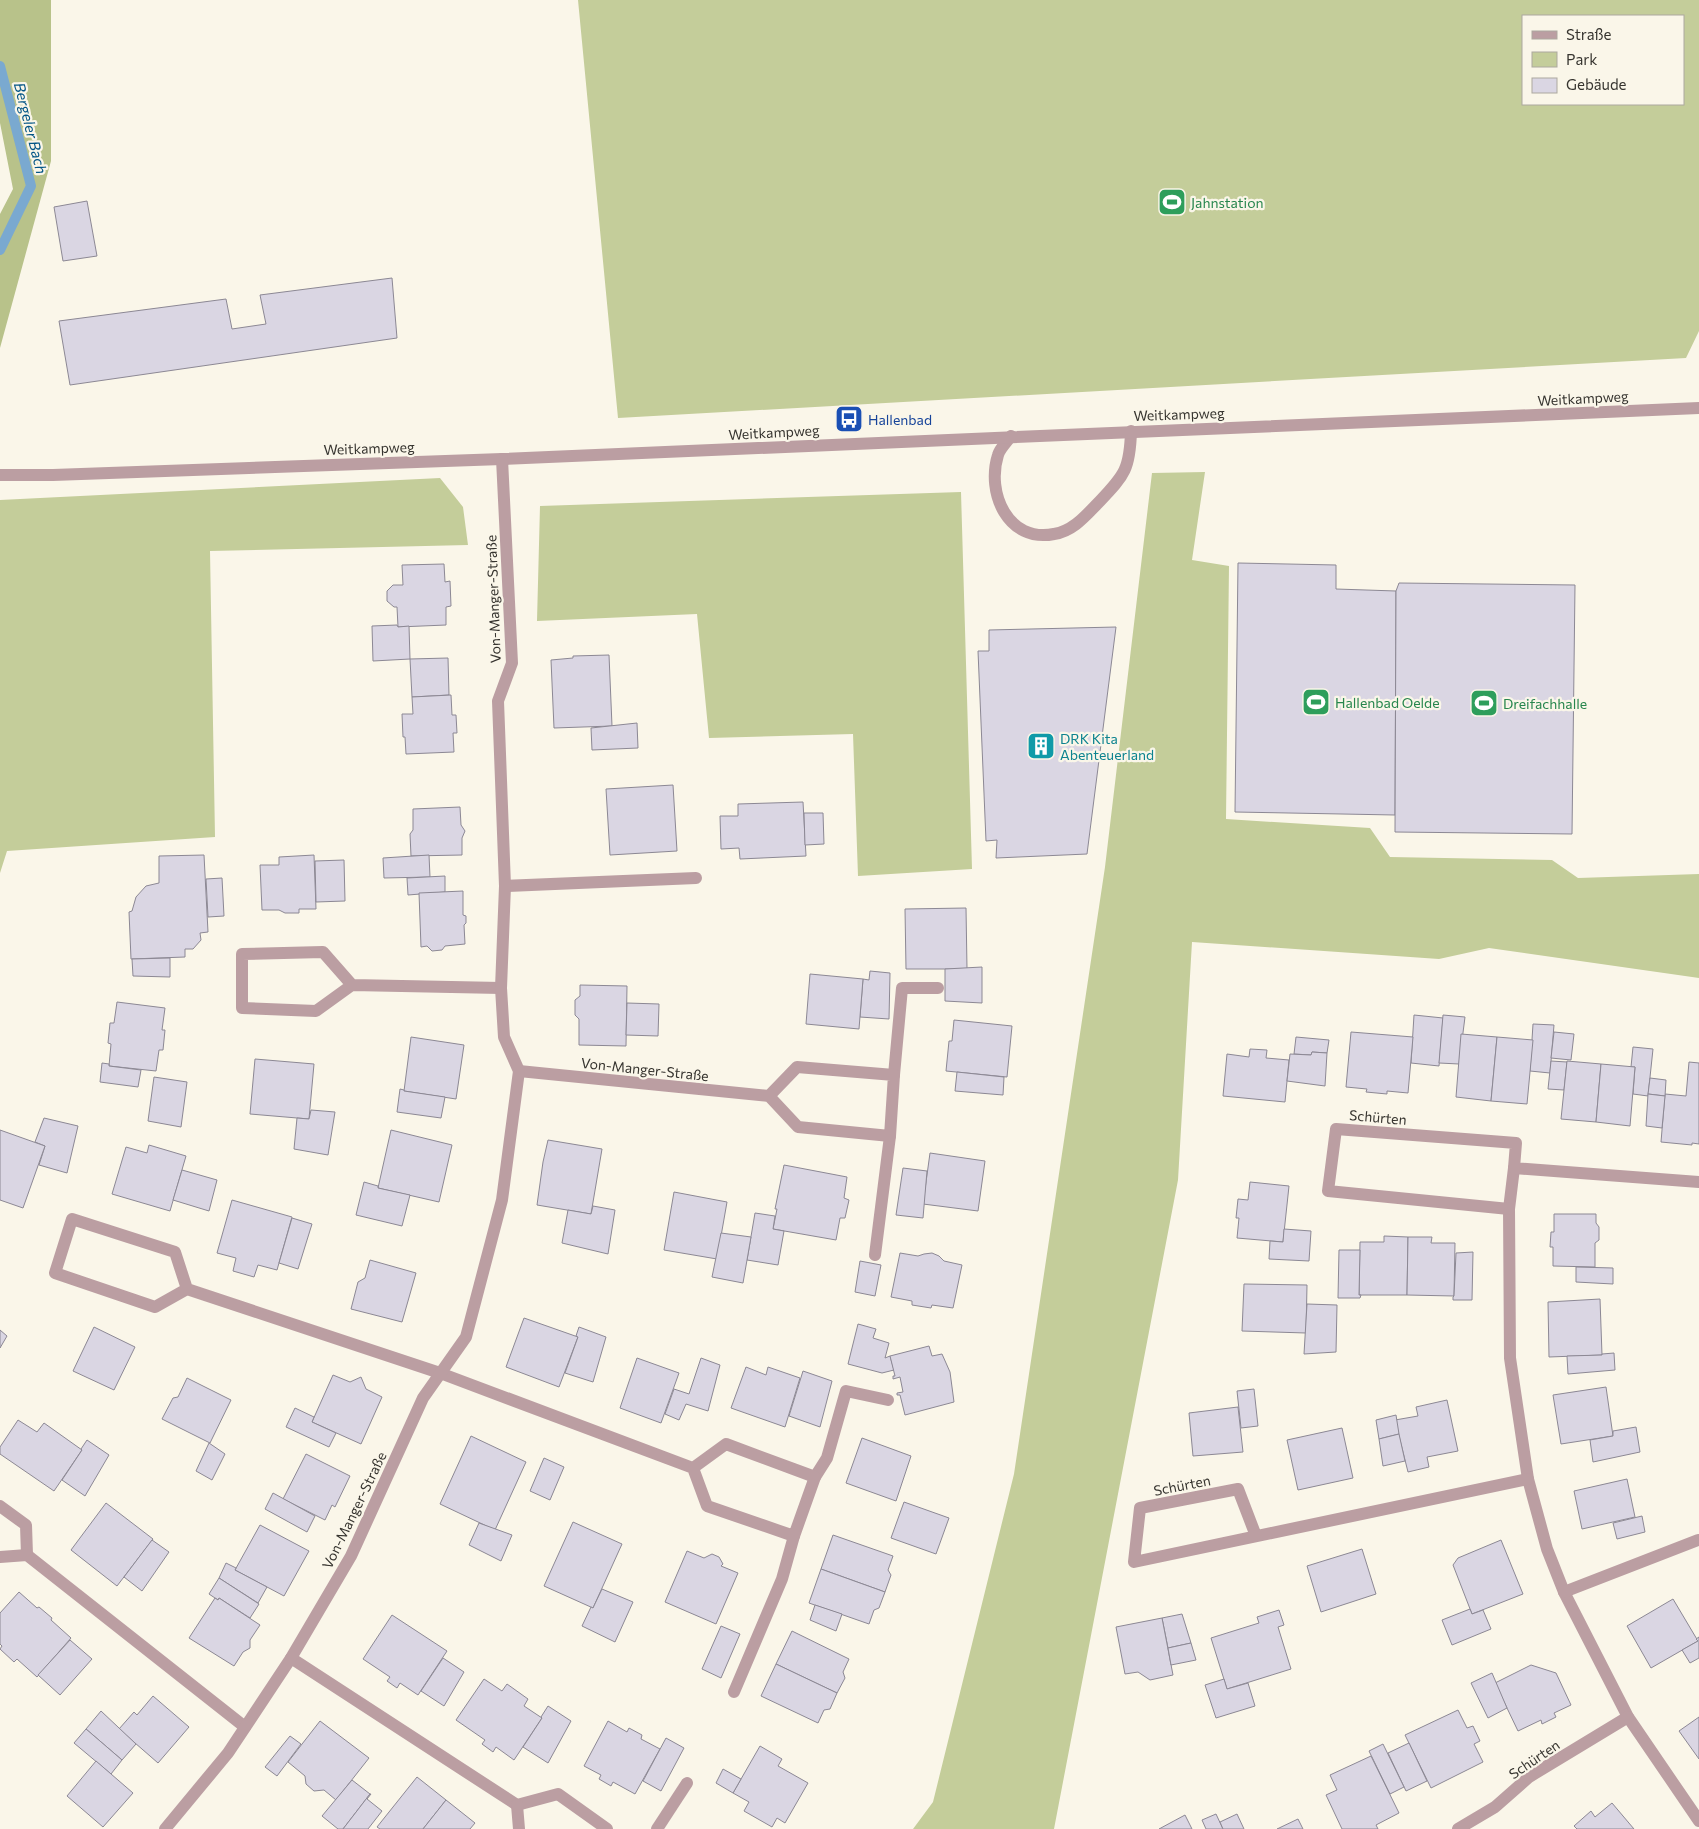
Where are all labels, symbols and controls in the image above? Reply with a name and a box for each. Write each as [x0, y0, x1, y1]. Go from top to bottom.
legend [1522, 15, 1684, 105]
text: Straße [1566, 25, 1612, 43]
text: Park [1566, 50, 1597, 68]
text: Gebäude [1566, 75, 1627, 93]
water label: Bergeler Bach [11, 80, 51, 176]
sports icon: Jahnstation [1157, 187, 1187, 217]
place label: Jahnstation [1191, 194, 1264, 211]
street label: Weitkampweg [1537, 387, 1629, 409]
bus stop icon: Hallenbad [834, 404, 864, 434]
street label: Weitkampweg [1133, 404, 1225, 424]
place label: Hallenbad [868, 411, 932, 428]
street label: Weitkampweg [728, 421, 820, 443]
street label: Weitkampweg [323, 438, 415, 458]
street label: Von-Manger-Straße [482, 535, 504, 663]
sports icon: Hallenbad Oelde [1301, 687, 1331, 717]
sports icon: Dreifachhalle [1469, 688, 1499, 718]
place label: Hallenbad Oelde [1335, 694, 1440, 711]
place label: Dreifachhalle [1503, 695, 1587, 712]
place label: DRK Kita Abenteuerland [1060, 730, 1154, 763]
building icon: DRK Kita Abenteuerland [1026, 731, 1056, 761]
street label: Von-Manger-Straße [580, 1054, 710, 1084]
street label: Schürten [1349, 1106, 1407, 1128]
street label: Von-Manger-Straße [318, 1449, 390, 1571]
street label: Schürten [1152, 1471, 1212, 1499]
street label: Schürten [1505, 1736, 1563, 1782]

